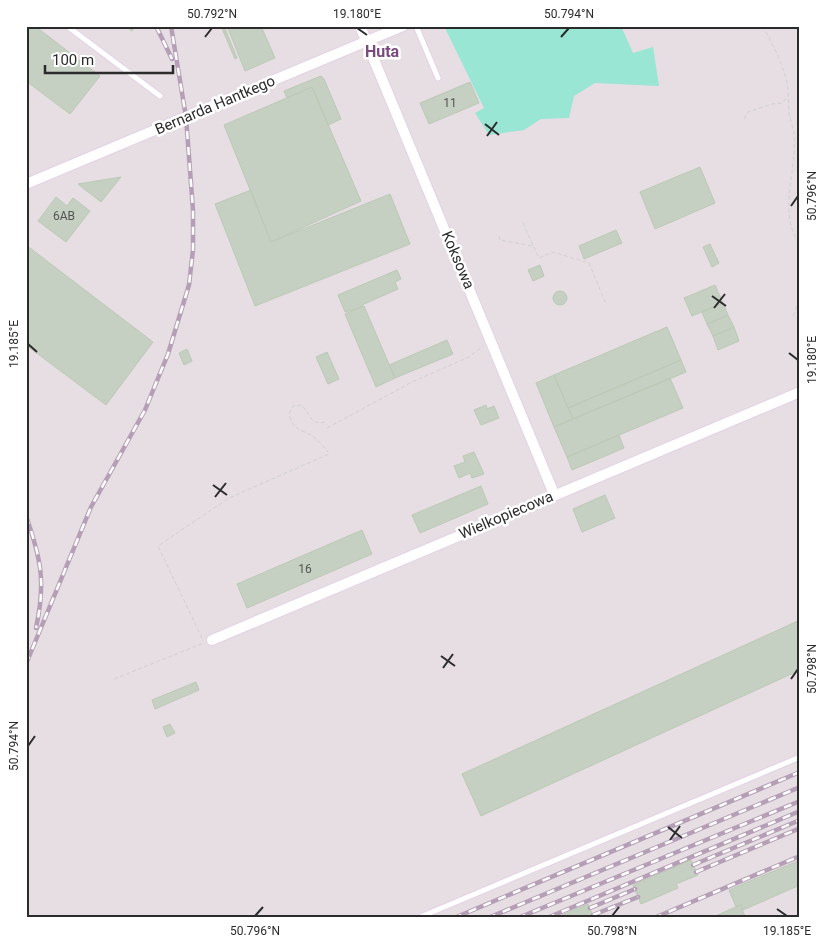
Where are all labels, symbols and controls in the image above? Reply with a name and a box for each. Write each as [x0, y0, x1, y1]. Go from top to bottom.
text: 50.792°N [187, 7, 237, 21]
text: 19.180°E [333, 7, 381, 21]
text: 50.794°N [544, 7, 594, 21]
scale bar [45, 42, 172, 74]
district label: Huta [365, 42, 400, 61]
text: 100 m [52, 51, 94, 69]
street label: Bernarda Hantkego [152, 72, 278, 138]
house number: 11 [443, 96, 457, 110]
text: 50.796°N [805, 171, 819, 221]
house number: 6AB [53, 209, 75, 223]
street label: Koksowa [438, 228, 478, 292]
text: 19.185°E [7, 320, 21, 368]
text: 19.180°E [805, 336, 819, 384]
street label: Wielkopiecowa [456, 487, 556, 543]
house number: 16 [298, 562, 312, 576]
text: 50.798°N [805, 644, 819, 694]
text: 50.794°N [7, 721, 21, 771]
text: 50.796°N [230, 924, 280, 938]
text: 50.798°N [587, 924, 637, 938]
text: 19.185°E [763, 924, 811, 938]

